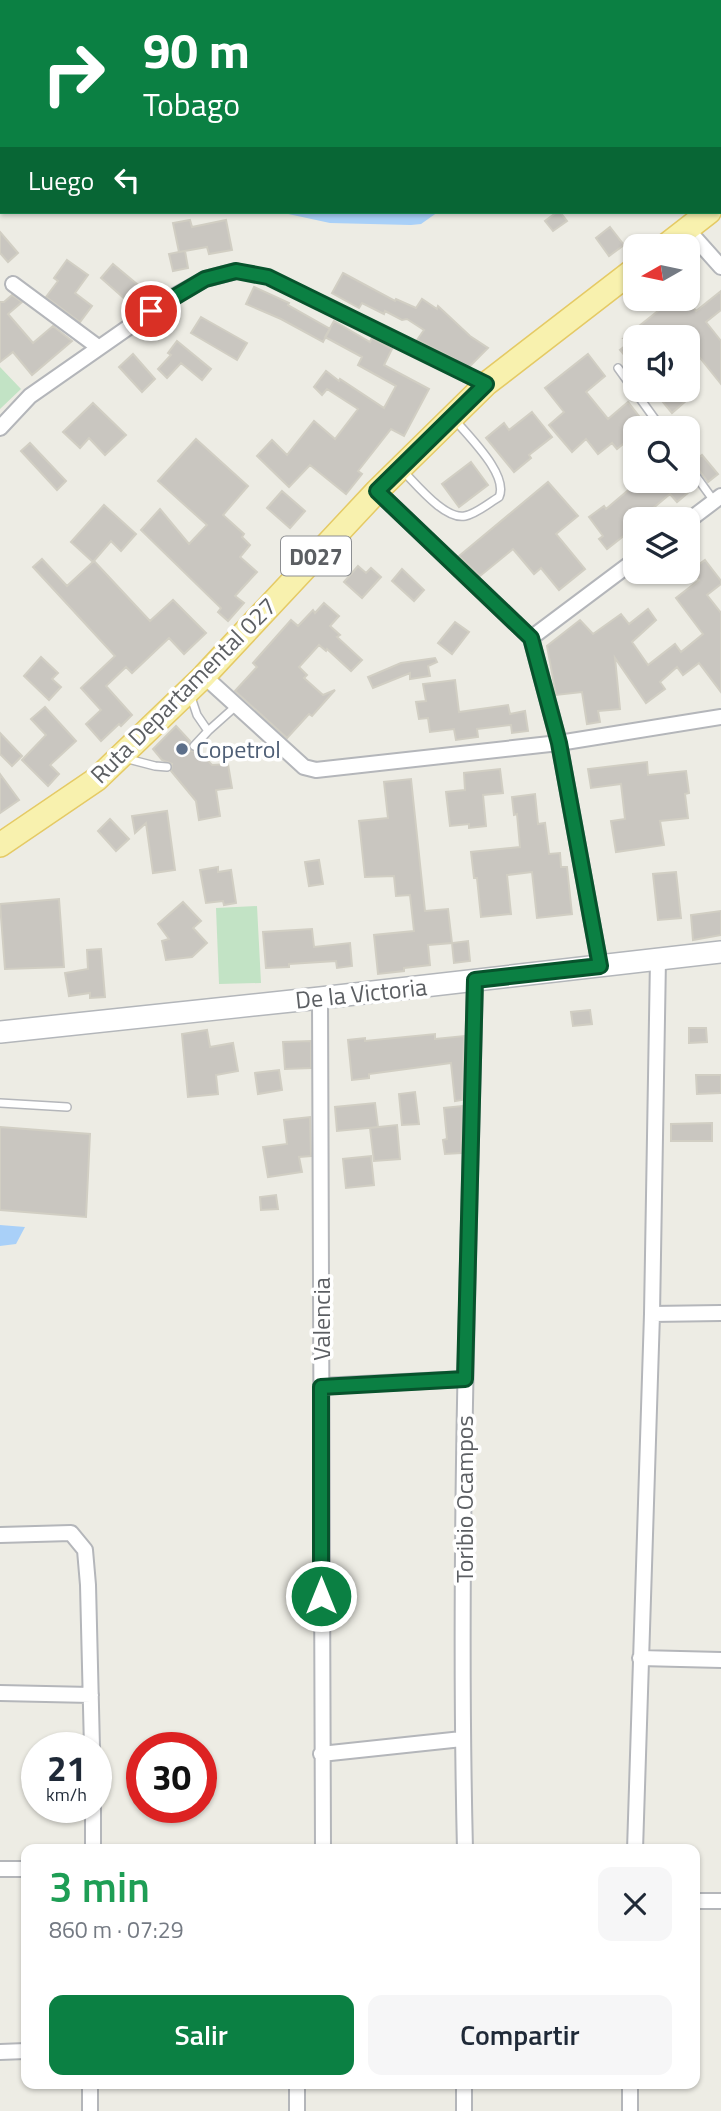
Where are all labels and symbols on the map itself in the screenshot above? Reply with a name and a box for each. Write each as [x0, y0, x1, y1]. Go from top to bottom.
north arrow [623, 234, 700, 312]
pin [121, 281, 181, 341]
road number: D027 [281, 536, 351, 576]
street label: Ruta Departamental 027 [82, 589, 284, 791]
place label: Copetrol [196, 731, 281, 767]
marker: Copetrol [174, 741, 190, 757]
street label: De la Victoria [293, 968, 429, 1018]
street label: Valencia [303, 1277, 339, 1361]
street label: Toribio Ocampos [446, 1415, 482, 1583]
position arrow [284, 1559, 358, 1633]
speed limit sign: 30 [126, 1732, 217, 1823]

